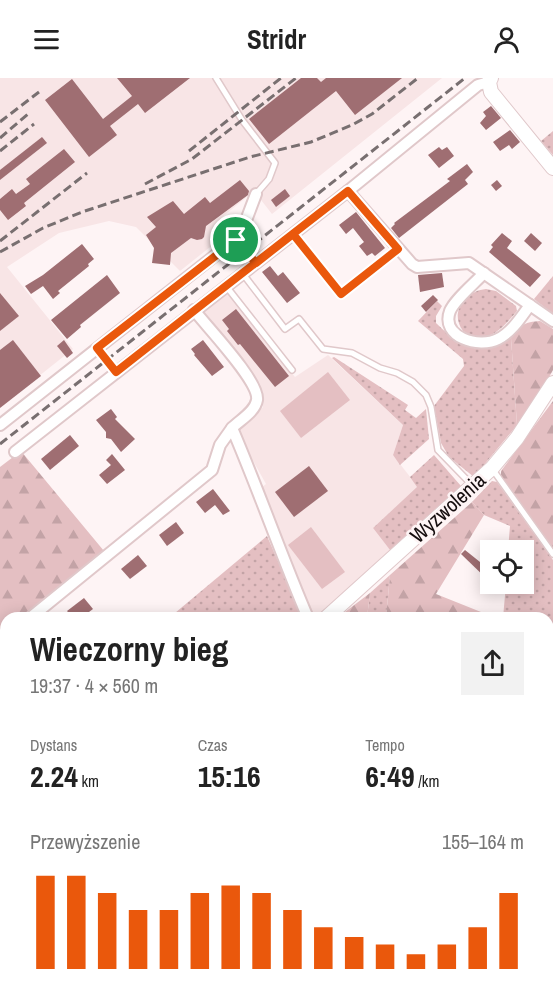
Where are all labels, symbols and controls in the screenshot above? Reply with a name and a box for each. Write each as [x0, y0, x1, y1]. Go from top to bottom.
text: Stridr [247, 21, 306, 57]
icon: menu [30, 23, 63, 56]
icon: person [490, 23, 523, 56]
pin [210, 214, 261, 265]
icon: arrive [219, 223, 252, 256]
street label: Wyzwolenia [404, 466, 492, 549]
map controls [480, 540, 534, 594]
button: locate [480, 540, 534, 594]
text: Wieczorny bieg [30, 627, 228, 671]
button: share [461, 632, 524, 695]
text: 19:37 · 4 × 560 m [30, 672, 158, 699]
text: Dystans [30, 734, 77, 756]
text: Czas [198, 734, 228, 756]
text: Tempo [365, 734, 405, 756]
text: 2.24 [30, 756, 78, 796]
text: 15:16 [198, 756, 261, 796]
text: 6:49 [365, 756, 415, 796]
text: km [78, 770, 99, 792]
text: /km [415, 770, 439, 792]
text: Przewyższenie [30, 828, 140, 855]
text: 155–164 m [442, 828, 524, 855]

